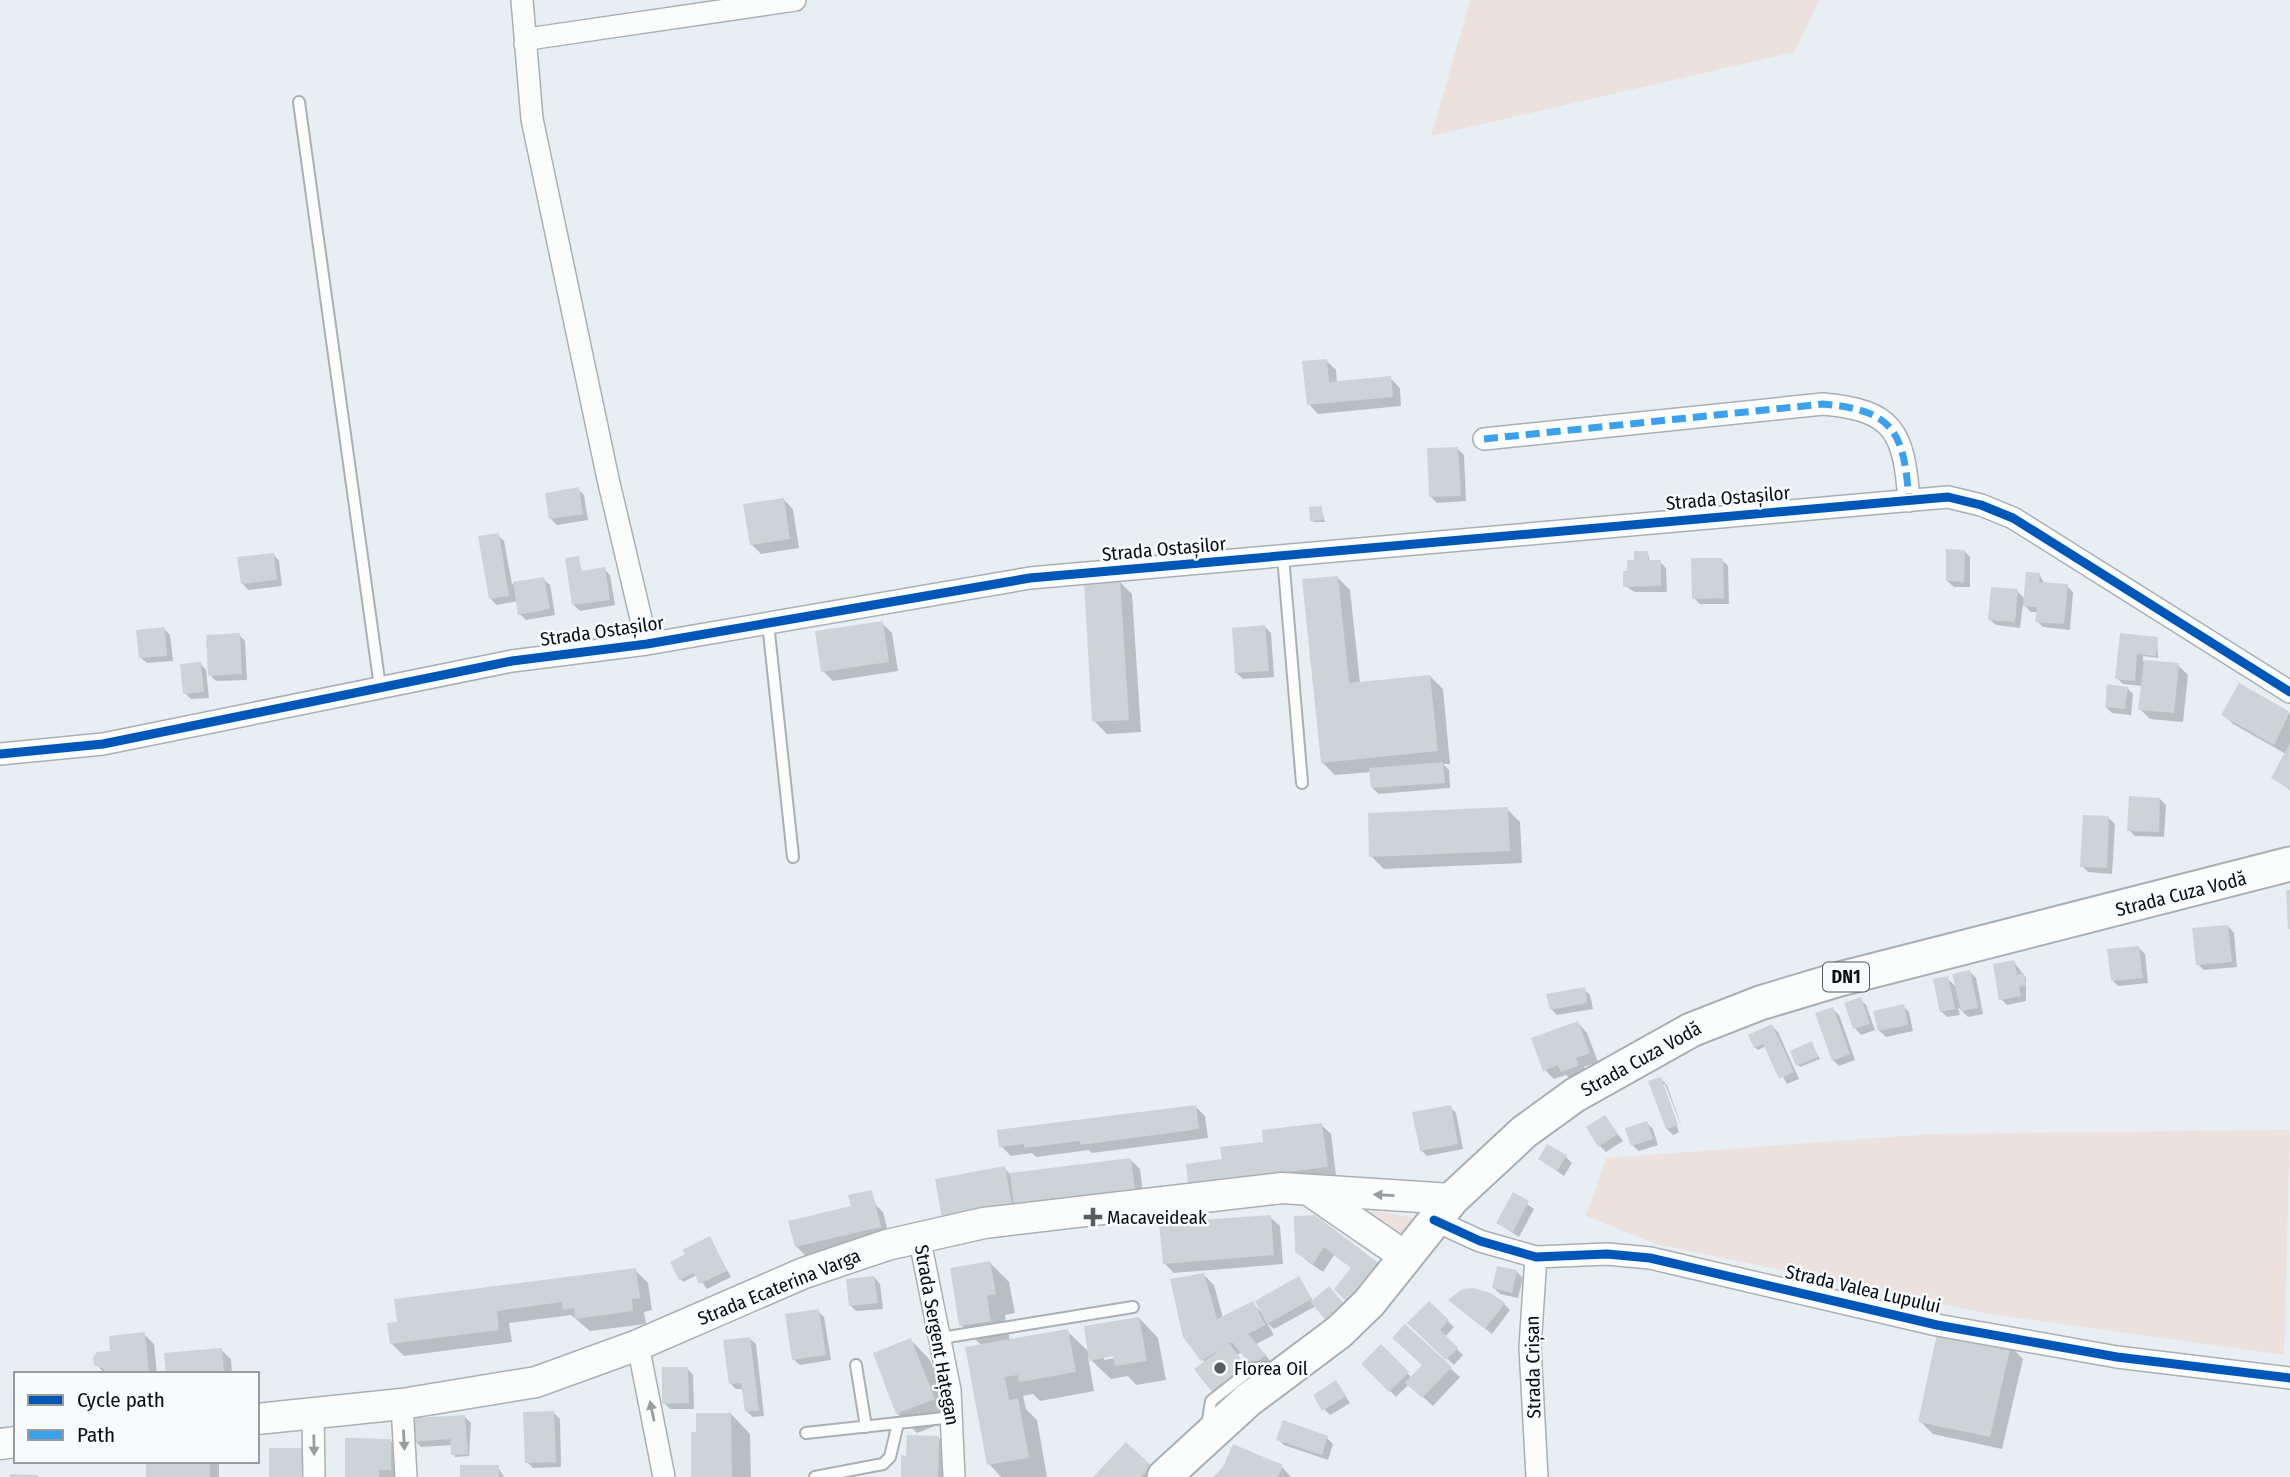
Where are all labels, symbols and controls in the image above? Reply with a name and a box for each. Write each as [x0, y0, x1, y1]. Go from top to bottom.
street label: Strada Ostașilor [1665, 481, 1791, 515]
street label: Strada Ostașilor [1101, 532, 1227, 566]
street label: Strada Ostașilor [539, 611, 666, 651]
street label: Strada Cuza Vodă [2113, 867, 2249, 921]
road number: DN1 [1823, 962, 1869, 992]
street label: Strada Cuza Vodă [1577, 1016, 1705, 1102]
one-way arrow [1373, 1190, 1395, 1201]
place label: Macaveideak [1107, 1206, 1207, 1229]
marker: Macaveideak [1085, 1209, 1101, 1225]
street label: Strada Sergent Hațegan [910, 1243, 964, 1427]
street label: Strada Ecaterina Varga [694, 1244, 864, 1330]
street label: Strada Valea Lupului [1783, 1260, 1943, 1318]
street label: Strada Crișan [1521, 1315, 1545, 1419]
place label: Florea Oil [1234, 1357, 1308, 1380]
marker: Florea Oil [1212, 1360, 1228, 1376]
legend [14, 1372, 259, 1463]
text: Cycle path [77, 1387, 165, 1413]
one-way arrow [647, 1400, 658, 1422]
text: Path [77, 1422, 115, 1448]
one-way arrow [399, 1430, 410, 1452]
one-way arrow [308, 1435, 320, 1457]

